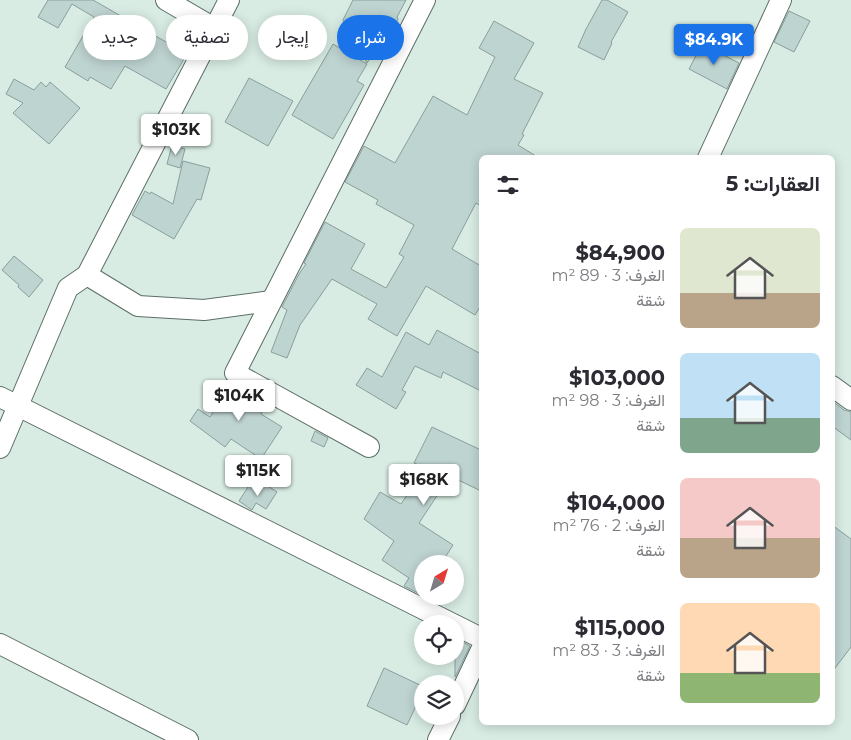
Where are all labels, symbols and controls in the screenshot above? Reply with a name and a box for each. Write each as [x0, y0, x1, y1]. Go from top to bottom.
chip: جديد [83, 15, 156, 60]
chip: تصفية [166, 15, 248, 60]
chip: إيجار [258, 15, 327, 60]
chip: شراء [337, 15, 404, 60]
pin: $84.9K [673, 23, 755, 66]
text: $84.9K [685, 30, 743, 49]
pin: $103K [141, 114, 211, 156]
text: $103K [152, 120, 200, 139]
icon: filters [494, 171, 522, 199]
text: العقارات: 5 [726, 171, 820, 196]
text: $84,900 [575, 240, 665, 265]
icon: home [720, 248, 780, 308]
text: الغرف: 3 · 89 m² [552, 266, 665, 285]
text: شقة [636, 291, 665, 310]
text: $103,000 [569, 365, 665, 390]
icon: home [720, 373, 780, 433]
pin: $104K [204, 380, 274, 422]
text: $104K [214, 386, 264, 405]
text: الغرف: 3 · 98 m² [552, 391, 665, 410]
text: شقة [636, 416, 665, 435]
pin: $115K [223, 454, 293, 497]
text: $115K [236, 461, 280, 480]
pin: $168K [389, 464, 459, 506]
text: $168K [400, 470, 448, 489]
text: $104,000 [566, 490, 665, 515]
icon: home [720, 498, 780, 558]
text: الغرف: 2 · 76 m² [553, 516, 665, 535]
text: شقة [636, 541, 665, 560]
north arrow [414, 555, 464, 605]
map controls [414, 555, 464, 725]
button: locate [414, 615, 464, 665]
text: $115,000 [575, 615, 665, 640]
icon: home [720, 623, 780, 683]
text: الغرف: 3 · 83 m² [552, 641, 665, 660]
text: شقة [636, 666, 665, 685]
button: layers [414, 675, 464, 725]

